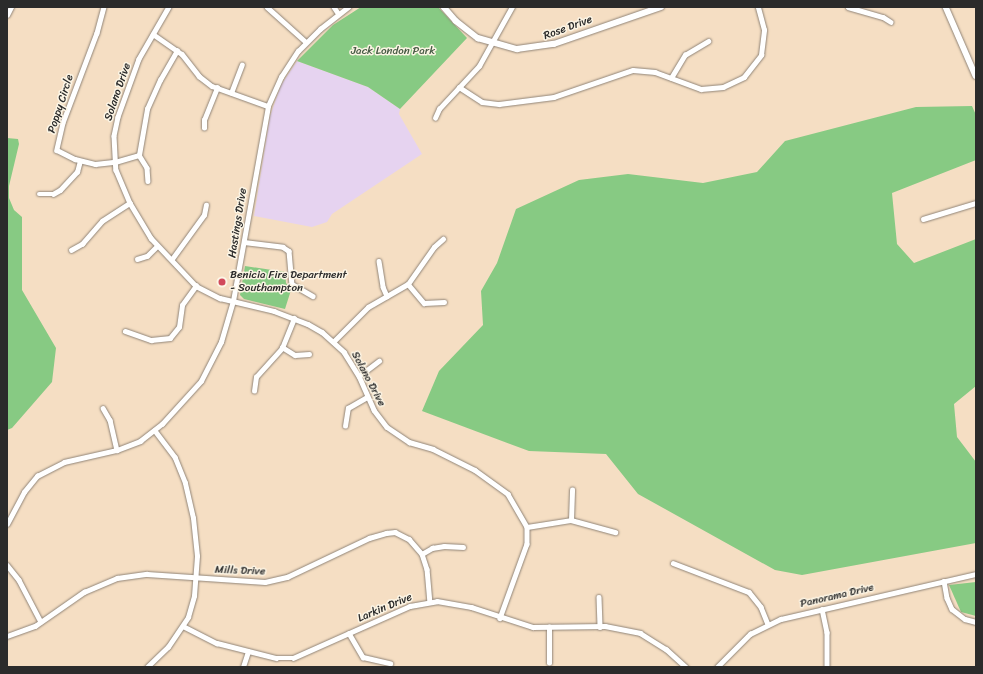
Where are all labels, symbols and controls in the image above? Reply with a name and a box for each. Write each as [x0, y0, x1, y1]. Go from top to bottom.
street label: Rose Drive [542, 13, 594, 43]
park label: Jack London Park [351, 44, 435, 58]
street label: Solano Drive [102, 61, 134, 123]
street label: Poppy Circle [45, 73, 77, 135]
street label: Hastings Drive [226, 187, 250, 259]
place label: Benicia Fire Department - Southampton [230, 269, 347, 295]
marker: Benicia Fire Department - Southampton [217, 277, 227, 287]
street label: Solano Drive [348, 349, 388, 409]
street label: Mills Drive [215, 564, 265, 578]
street label: Panorama Drive [799, 581, 875, 611]
street label: Larkin Drive [356, 591, 414, 625]

